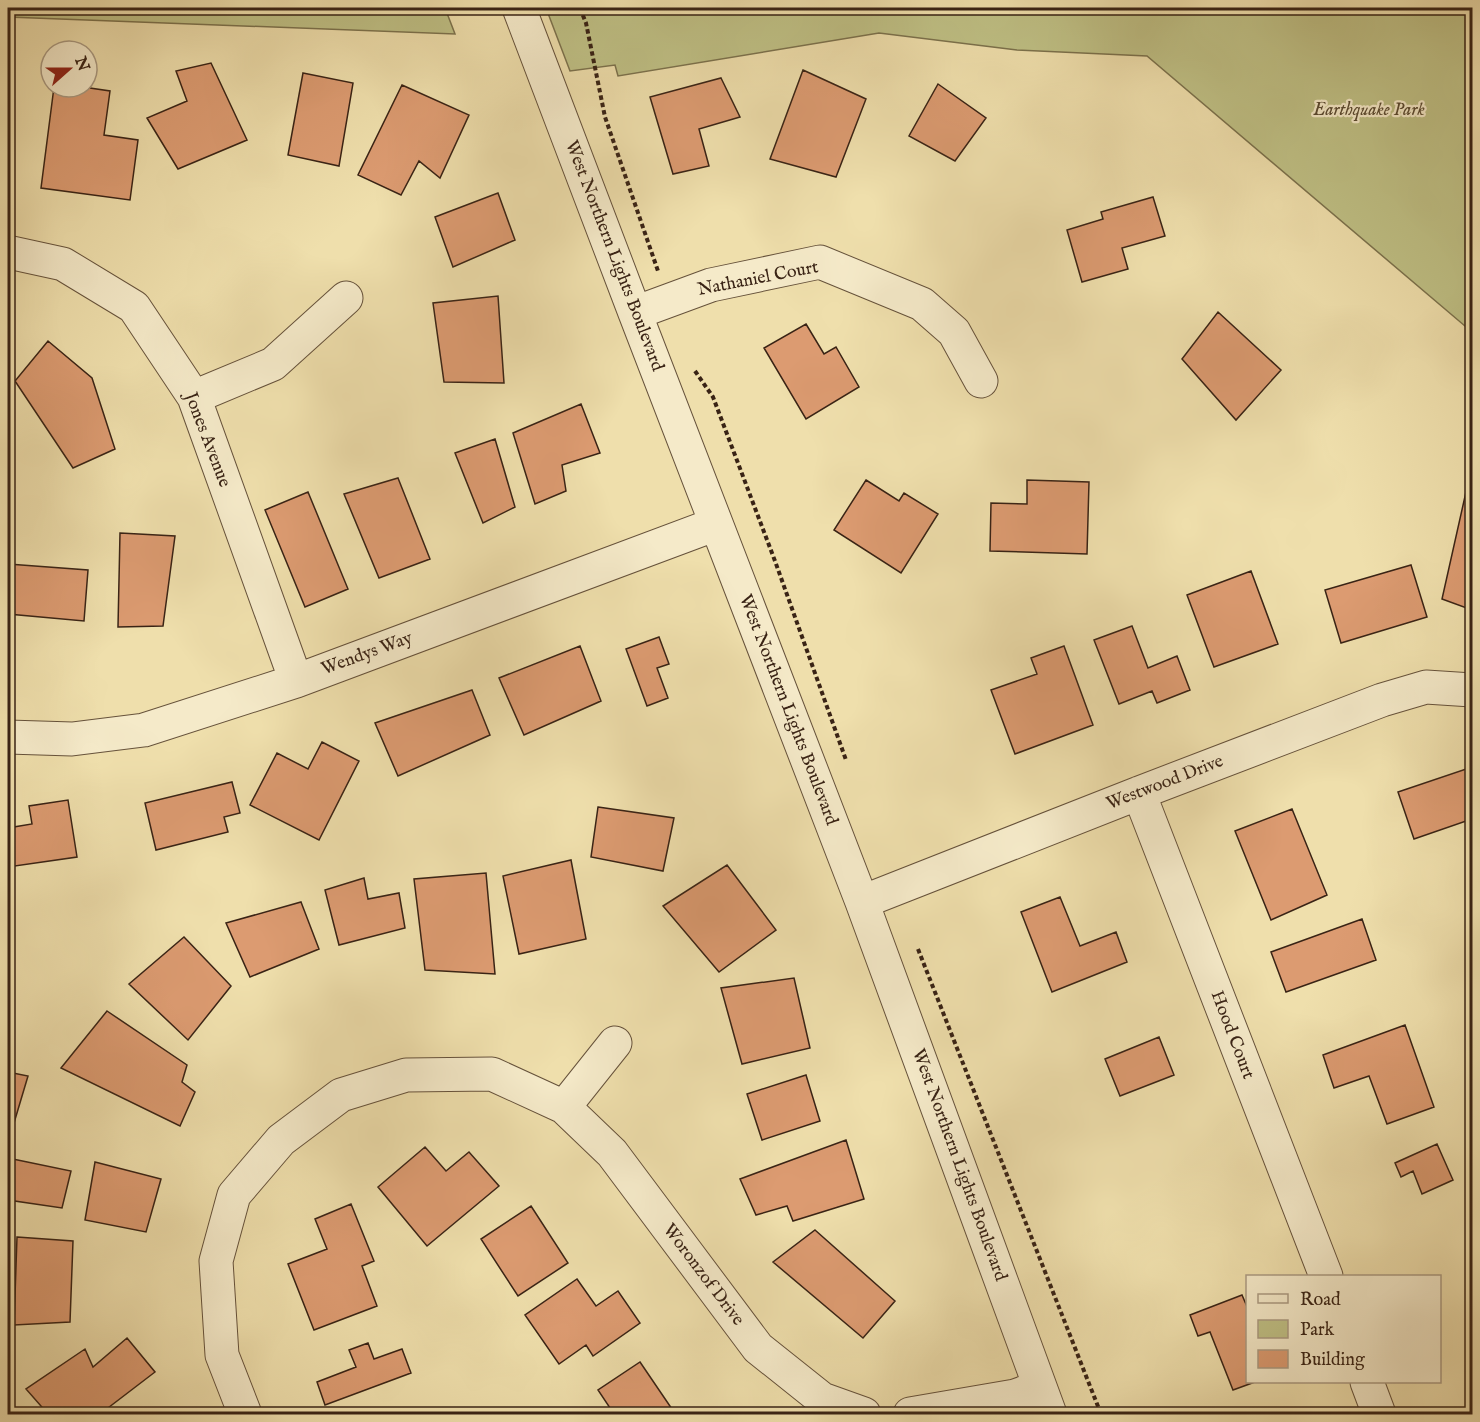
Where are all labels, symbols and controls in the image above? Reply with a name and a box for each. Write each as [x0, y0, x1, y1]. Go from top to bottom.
north arrow [39, 39, 99, 99]
text: N [69, 53, 93, 75]
park label: Earthquake Park [1312, 99, 1425, 122]
street label: West Northern Lights Boulevard [559, 137, 669, 375]
street label: Nathaniel Court [696, 256, 820, 302]
street label: Jones Avenue [178, 388, 236, 491]
street label: West Northern Lights Boulevard [733, 591, 843, 829]
street label: Wendys Way [318, 627, 416, 681]
street label: Westwood Drive [1103, 750, 1227, 816]
street label: Hood Court [1205, 988, 1259, 1082]
street label: West Northern Lights Boulevard [906, 1046, 1012, 1285]
street label: Woronzof Drive [657, 1219, 749, 1331]
legend [1246, 1275, 1441, 1383]
text: Road [1300, 1289, 1341, 1312]
text: Park [1300, 1319, 1335, 1342]
text: Building [1300, 1349, 1365, 1372]

